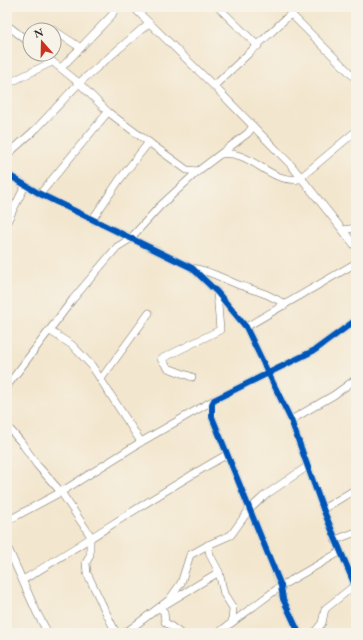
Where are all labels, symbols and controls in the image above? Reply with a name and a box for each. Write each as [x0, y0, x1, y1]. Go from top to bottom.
north arrow [22, 22, 62, 62]
text: N [32, 24, 45, 41]

